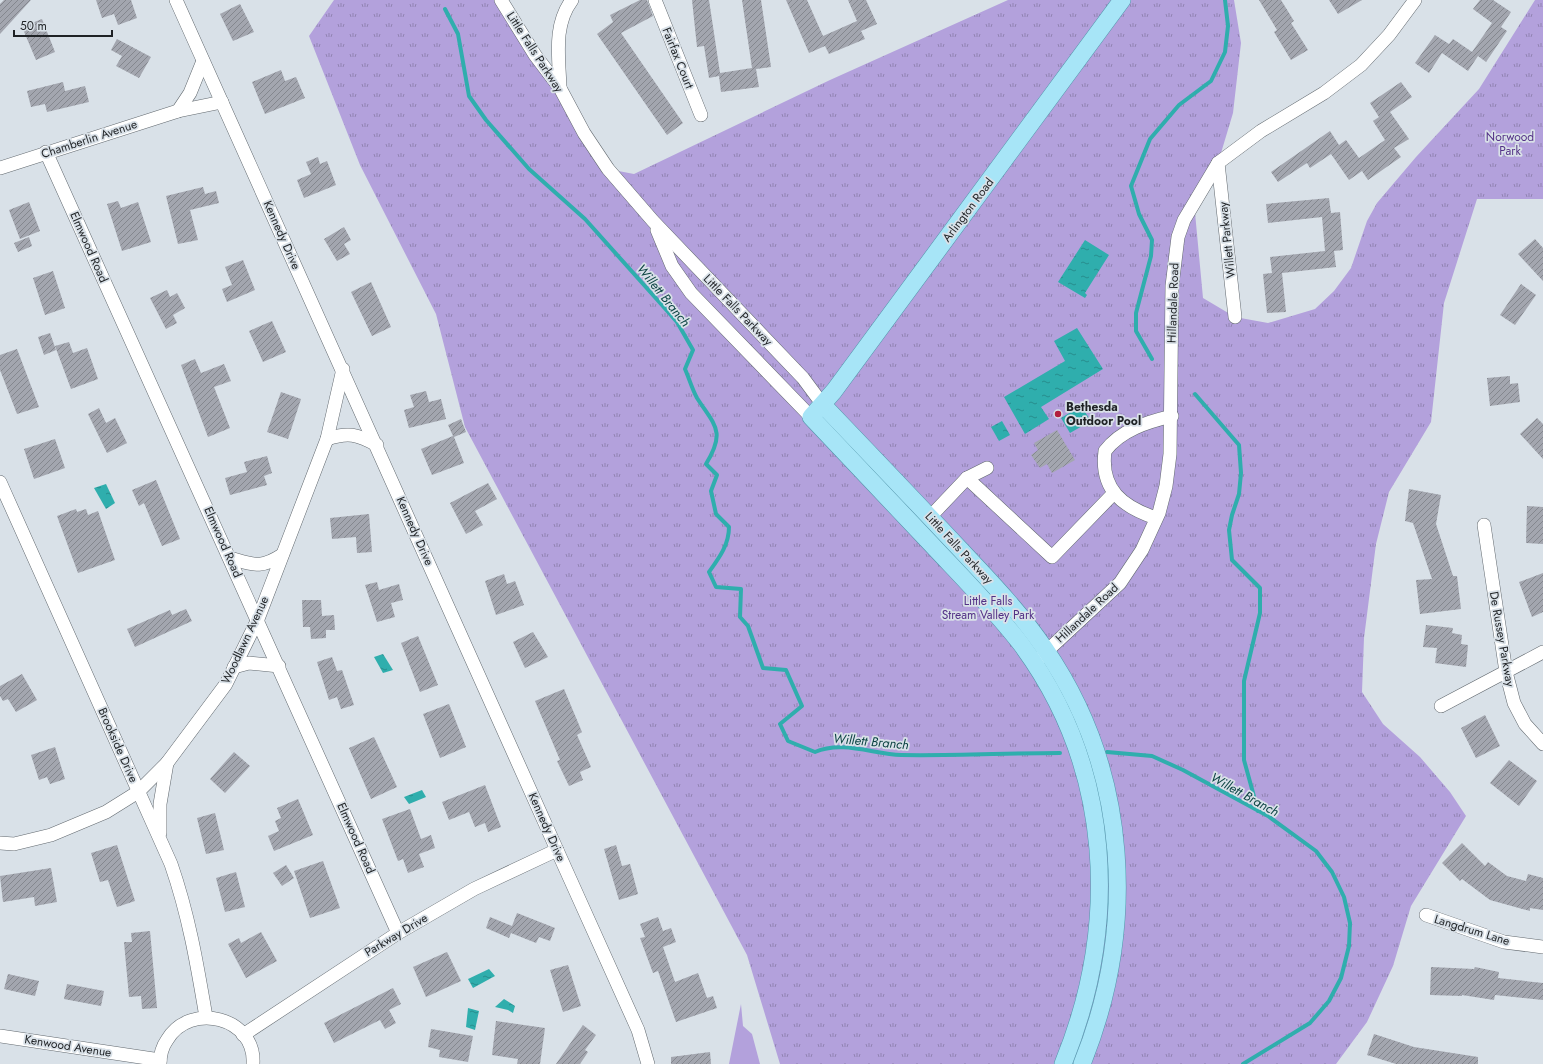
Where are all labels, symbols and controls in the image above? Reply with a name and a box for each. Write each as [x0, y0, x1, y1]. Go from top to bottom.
street label: Little Falls Parkway [502, 8, 568, 96]
scale bar [14, 12, 112, 38]
text: 50 m [20, 17, 47, 35]
street label: Fairfax Court [658, 25, 698, 91]
street label: Chamberlin Avenue [39, 115, 139, 163]
park label: Norwood Park [1486, 128, 1534, 160]
street label: Arlington Road [938, 174, 998, 246]
street label: Kennedy Drive [259, 198, 305, 272]
street label: Willett Parkway [1214, 200, 1240, 279]
street label: Elmwood Road [65, 209, 113, 285]
water label: Willett Branch [632, 260, 695, 331]
street label: Hillandale Road [1163, 263, 1183, 343]
street label: Little Falls Parkway [699, 270, 777, 350]
place label: Bethesda Outdoor Pool [1066, 398, 1141, 430]
marker: Bethesda Outdoor Pool [1053, 409, 1063, 419]
street label: Kennedy Drive [392, 494, 438, 568]
street label: Elmwood Road [199, 504, 247, 580]
street label: Little Falls Parkway [921, 508, 998, 589]
street label: Hillandale Road [1051, 579, 1123, 647]
street label: De Russey Parkway [1485, 590, 1519, 689]
park label: Little Falls Stream Valley Park [942, 592, 1035, 624]
street label: Woodlawn Avenue [217, 593, 273, 687]
street label: Brookside Drive [93, 705, 143, 785]
water label: Willett Branch [832, 729, 910, 754]
water label: Willett Branch [1207, 768, 1283, 821]
street label: Kennedy Drive [524, 790, 570, 864]
street label: Elmwood Road [332, 800, 380, 876]
street label: Parkway Drive [361, 909, 431, 961]
street label: Langdrum Lane [1432, 910, 1512, 950]
street label: Kenwood Avenue [23, 1030, 113, 1062]

